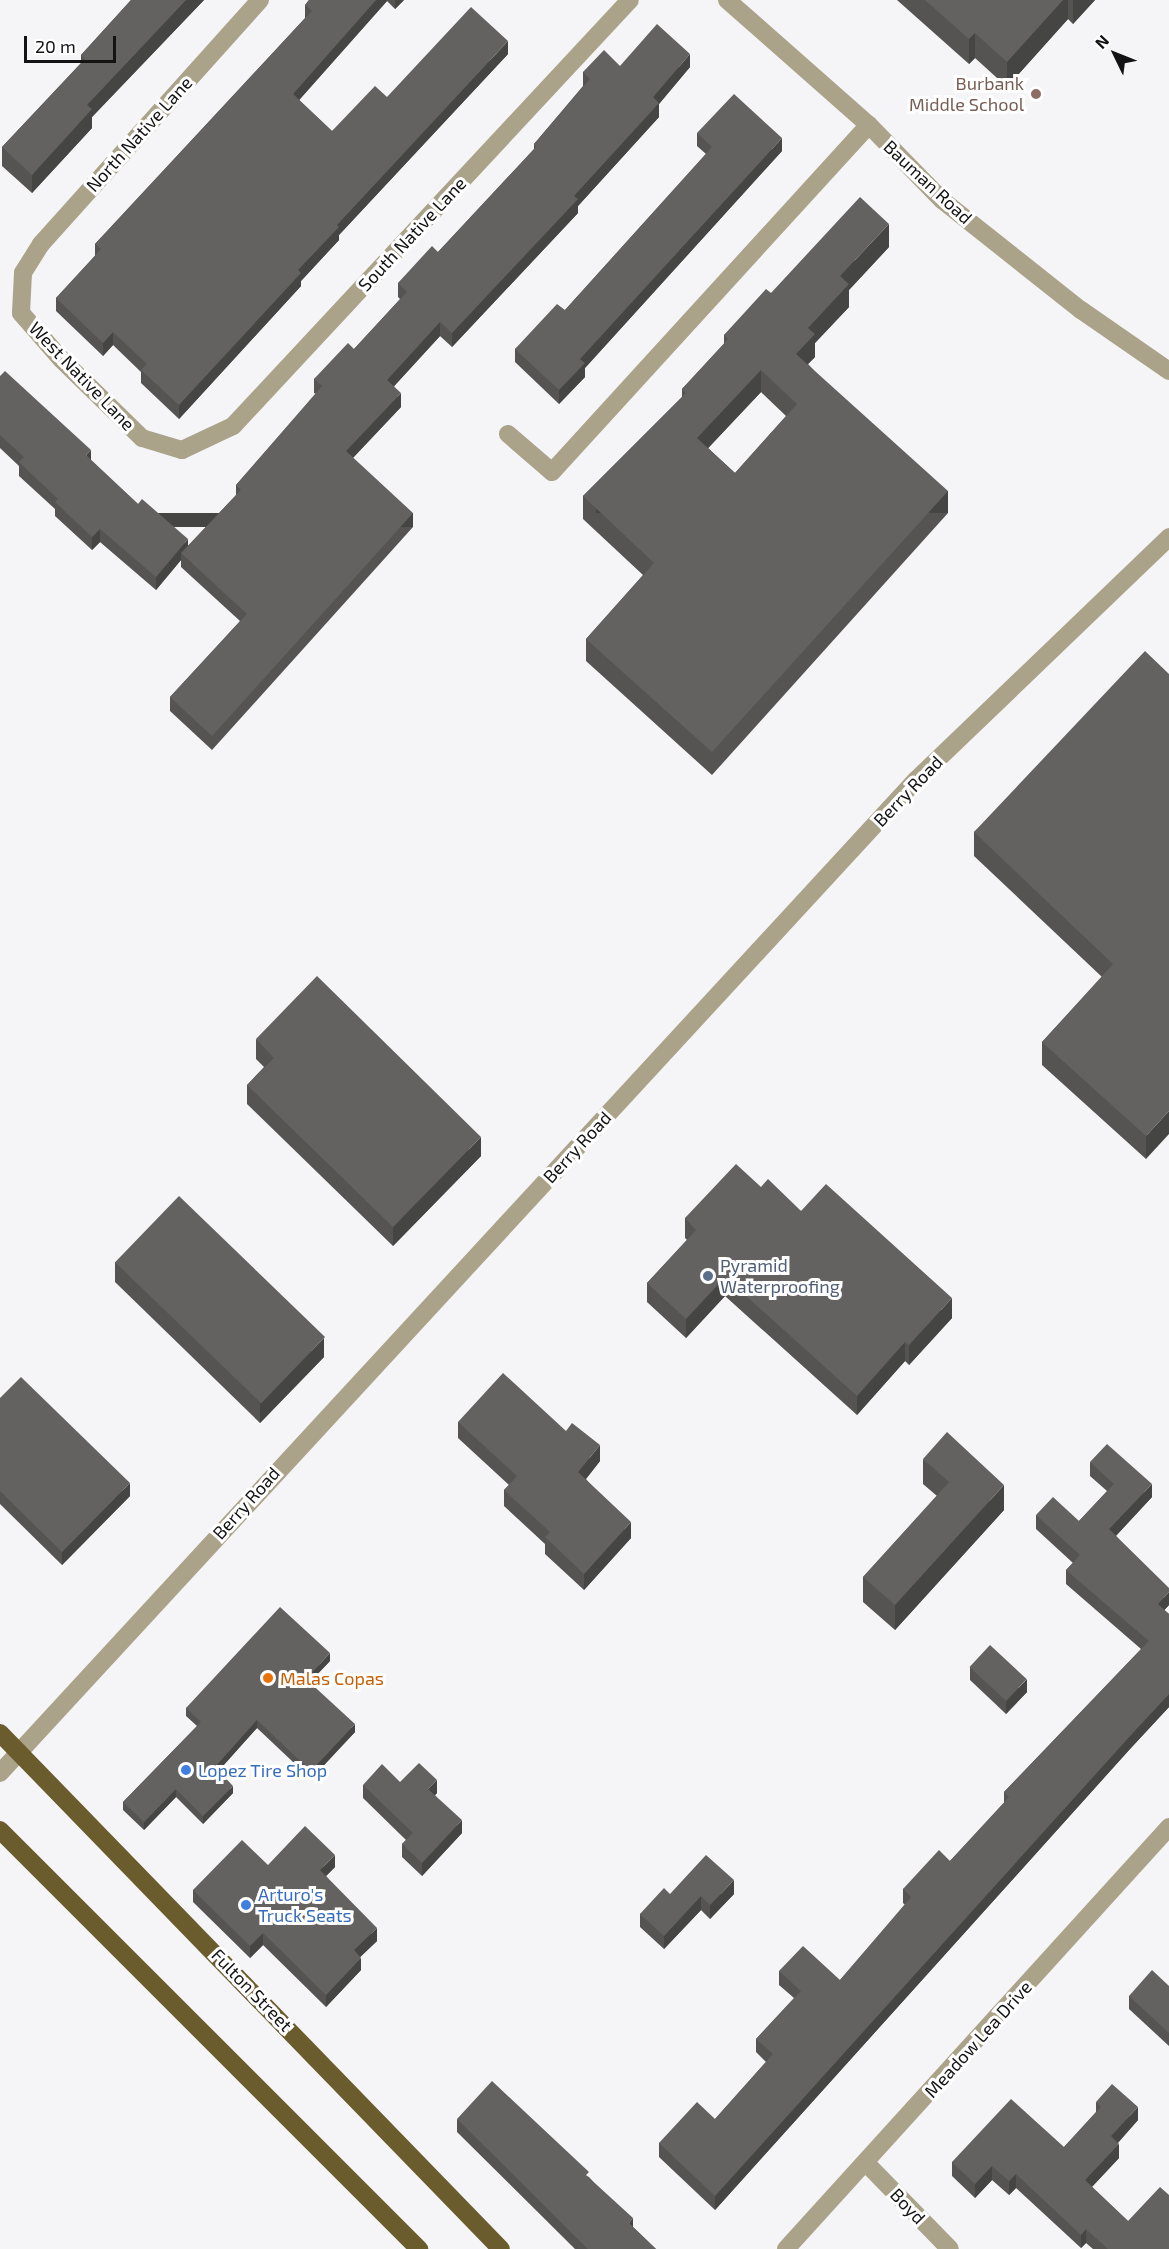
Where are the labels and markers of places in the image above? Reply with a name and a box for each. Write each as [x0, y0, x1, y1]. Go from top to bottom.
place label: Burbank Middle School [909, 73, 1024, 116]
marker: Burbank Middle School [1029, 87, 1043, 101]
place label: Pyramid Waterproofing [720, 1255, 840, 1298]
marker: Pyramid Waterproofing [701, 1269, 715, 1283]
place label: Malas Copas [280, 1667, 384, 1689]
marker: Malas Copas [261, 1671, 275, 1685]
place label: Lopez Tire Shop [198, 1759, 328, 1781]
marker: Lopez Tire Shop [179, 1763, 193, 1777]
place label: Arturo's Truck Seats [258, 1884, 352, 1926]
marker: Arturo's Truck Seats [239, 1898, 253, 1912]

